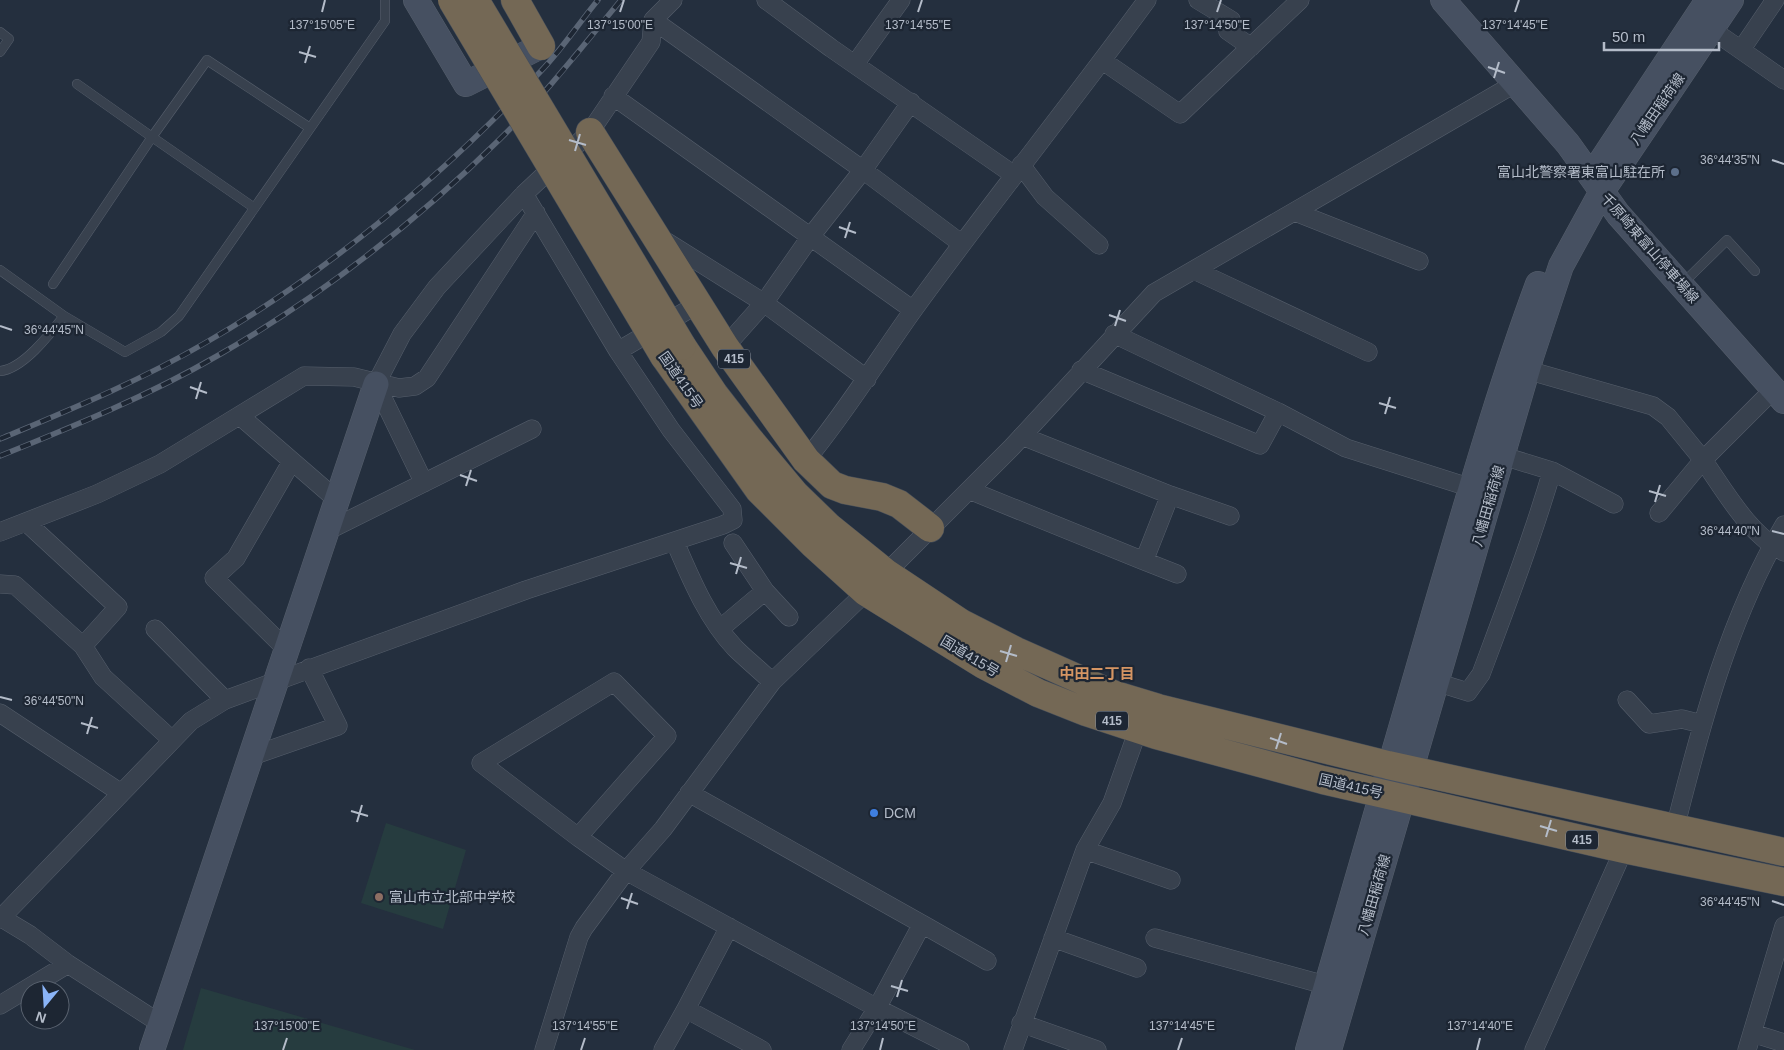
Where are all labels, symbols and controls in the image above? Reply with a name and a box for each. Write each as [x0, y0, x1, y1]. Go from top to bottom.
text: 137°15'05"E [289, 18, 355, 32]
text: 137°15'00"E [587, 18, 653, 32]
text: 137°14'55"E [885, 18, 951, 32]
text: 137°14'50"E [1184, 18, 1250, 32]
text: 137°14'45"E [1482, 18, 1548, 32]
scale bar [1604, 20, 1719, 52]
text: 50 m [1612, 28, 1645, 45]
street label: 八幡田稲荷線 [1626, 70, 1688, 148]
text: 36°44'35"N [1700, 153, 1760, 167]
place label: 富山北警察署東富山駐在所 [1497, 164, 1665, 180]
marker: 富山北警察署東富山駐在所 [1669, 166, 1681, 178]
street label: 千原崎東富山停車場線 [1598, 190, 1702, 306]
text: 36°44'45"N [24, 323, 84, 337]
street label: 国道415号 [656, 349, 706, 411]
road number: 415 [718, 349, 750, 368]
street label: 八幡田稲荷線 [1469, 463, 1507, 549]
text: 36°44'40"N [1700, 524, 1760, 538]
street label: 国道415号 [938, 632, 1002, 680]
district label: 中田二丁目 [1059, 665, 1135, 682]
text: 36°44'50"N [24, 694, 84, 708]
road number: 415 [1096, 711, 1128, 730]
street label: 国道415号 [1317, 771, 1385, 801]
place label: DCM [884, 805, 916, 821]
marker: DCM [868, 807, 880, 819]
road number: 415 [1566, 830, 1598, 850]
street label: 八幡田稲荷線 [1355, 852, 1393, 938]
place label: 富山市立北部中学校 [389, 889, 515, 905]
marker: 富山市立北部中学校 [373, 891, 385, 903]
text: 36°44'45"N [1700, 895, 1760, 909]
north arrow [20, 980, 70, 1030]
text: N [34, 1008, 48, 1027]
text: 137°15'00"E [254, 1019, 320, 1033]
text: 137°14'55"E [552, 1019, 618, 1033]
text: 137°14'50"E [850, 1019, 916, 1033]
text: 137°14'45"E [1149, 1019, 1215, 1033]
text: 137°14'40"E [1447, 1019, 1513, 1033]

